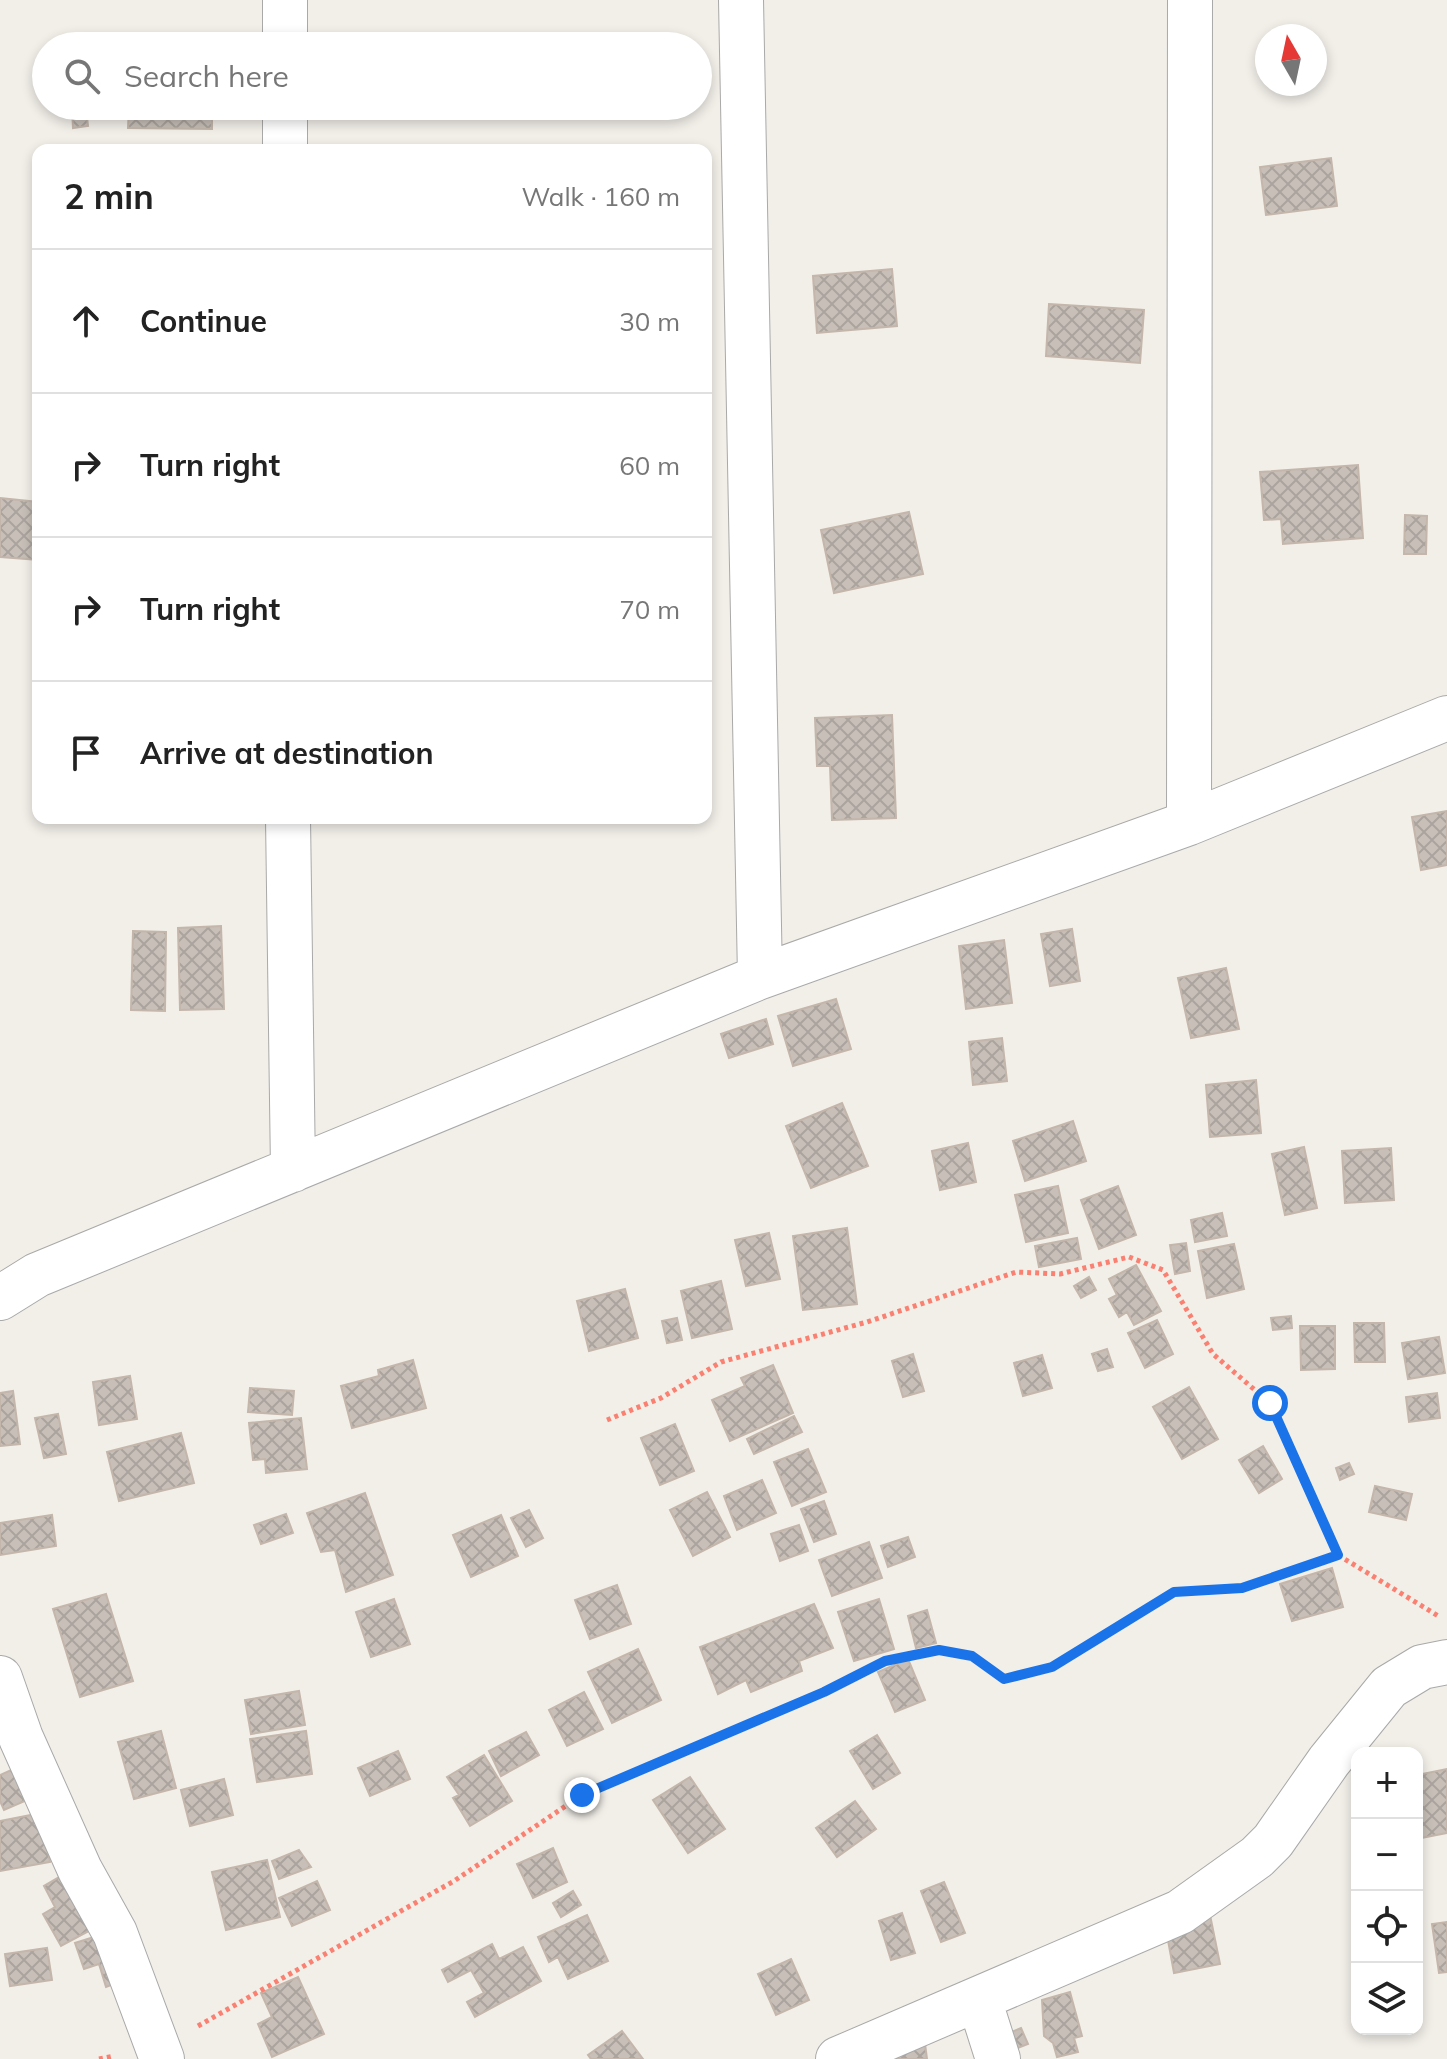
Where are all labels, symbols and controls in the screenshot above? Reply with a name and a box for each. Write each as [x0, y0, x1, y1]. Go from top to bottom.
north arrow [1255, 24, 1327, 96]
search box [32, 32, 712, 120]
icon: search [60, 54, 104, 98]
text: Search here [124, 57, 289, 95]
text: 2 min [64, 175, 154, 218]
text: Walk · 160 m [521, 180, 680, 213]
icon: ahead [64, 299, 108, 343]
text: Continue [140, 302, 267, 340]
text: 30 m [619, 305, 680, 338]
icon: right [64, 443, 108, 487]
text: Turn right [140, 446, 280, 484]
text: 60 m [619, 449, 680, 482]
icon: right [64, 587, 108, 631]
text: Turn right [140, 590, 280, 628]
text: 70 m [619, 593, 680, 626]
icon: arrive [64, 731, 108, 775]
text: Arrive at destination [140, 734, 434, 772]
route start [1252, 1385, 1288, 1421]
map controls [1351, 1747, 1423, 2035]
button: + [1351, 1747, 1423, 1819]
route end [564, 1777, 600, 1813]
button: − [1351, 1819, 1423, 1891]
button: locate [1351, 1891, 1423, 1963]
button: layers [1351, 1963, 1423, 2035]

